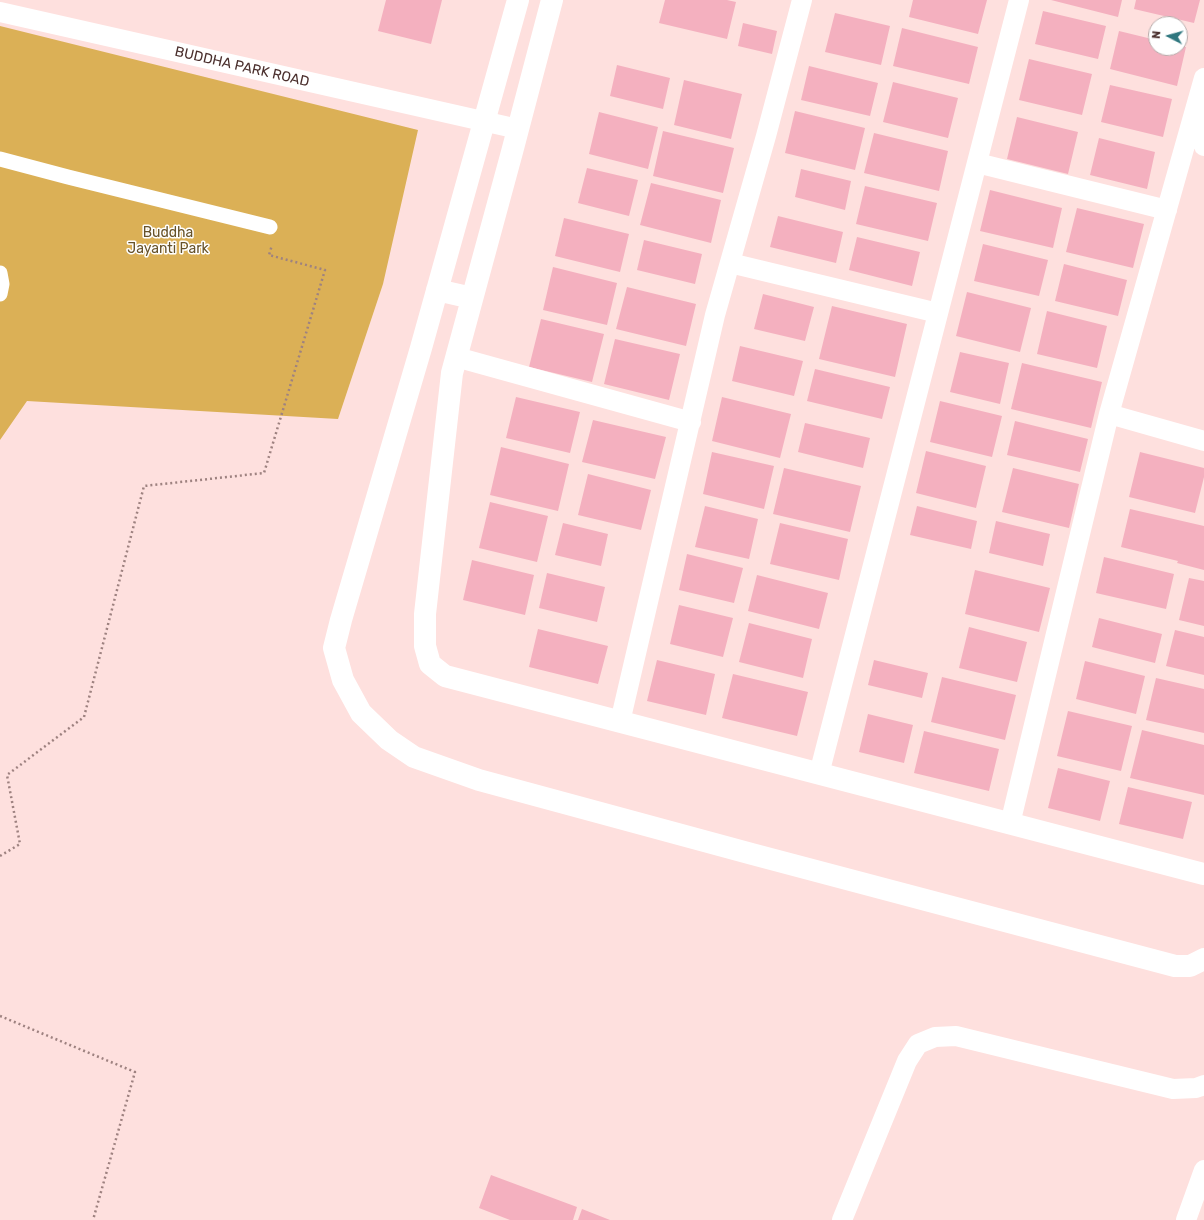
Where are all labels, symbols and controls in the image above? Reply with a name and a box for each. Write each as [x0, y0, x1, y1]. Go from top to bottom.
north arrow [1148, 16, 1188, 56]
text: N [1150, 30, 1163, 39]
street label: BUDDHA PARK ROAD [173, 43, 311, 91]
park label: Buddha Jayanti Park [127, 225, 209, 258]

